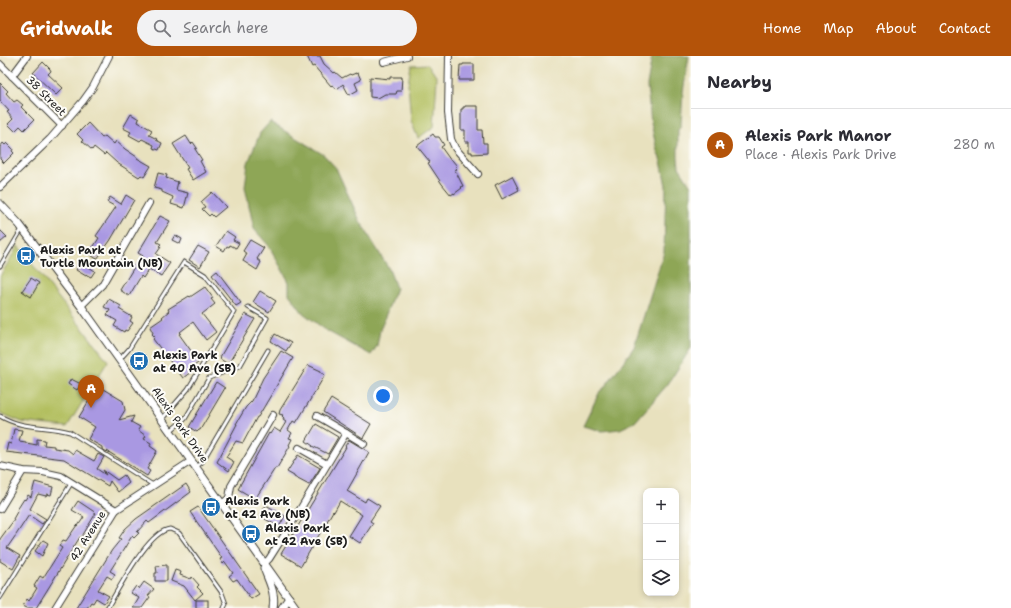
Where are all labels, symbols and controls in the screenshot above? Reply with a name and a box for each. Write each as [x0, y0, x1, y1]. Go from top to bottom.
search box [137, 10, 417, 46]
text: Gridwalk [20, 16, 113, 41]
icon: search [151, 17, 173, 39]
text: Search here [183, 18, 269, 38]
text: Home [763, 19, 802, 37]
text: Map [824, 19, 854, 37]
text: About [876, 19, 917, 37]
text: Contact [939, 19, 991, 37]
text: Nearby [707, 71, 772, 93]
street label: 38 Street [23, 73, 70, 120]
text: Alexis Park Manor [745, 126, 892, 146]
text: A [715, 136, 725, 153]
text: 280 m [953, 136, 995, 153]
text: Place · Alexis Park Drive [745, 146, 897, 163]
place label: Alexis Park at Turtle Mountain (NB) [40, 243, 163, 271]
bus stop icon: Alexis Park at Turtle Mountain (NB) [15, 245, 37, 267]
place label: Alexis Park at 40 Ave (SB) [153, 348, 236, 376]
bus stop icon: Alexis Park at 40 Ave (SB) [128, 350, 150, 372]
pin: A [78, 375, 104, 408]
street label: Alexis Park Drive [148, 384, 212, 466]
your location [373, 386, 393, 406]
map controls [643, 488, 679, 596]
button: + [643, 488, 679, 524]
place label: Alexis Park at 42 Ave (NB) [225, 494, 310, 522]
bus stop icon: Alexis Park at 42 Ave (NB) [200, 496, 222, 518]
street label: 42 Avenue [66, 508, 110, 564]
place label: Alexis Park at 42 Ave (SB) [265, 521, 347, 549]
bus stop icon: Alexis Park at 42 Ave (SB) [240, 523, 262, 545]
button: − [643, 524, 679, 560]
button: layers [643, 560, 679, 596]

